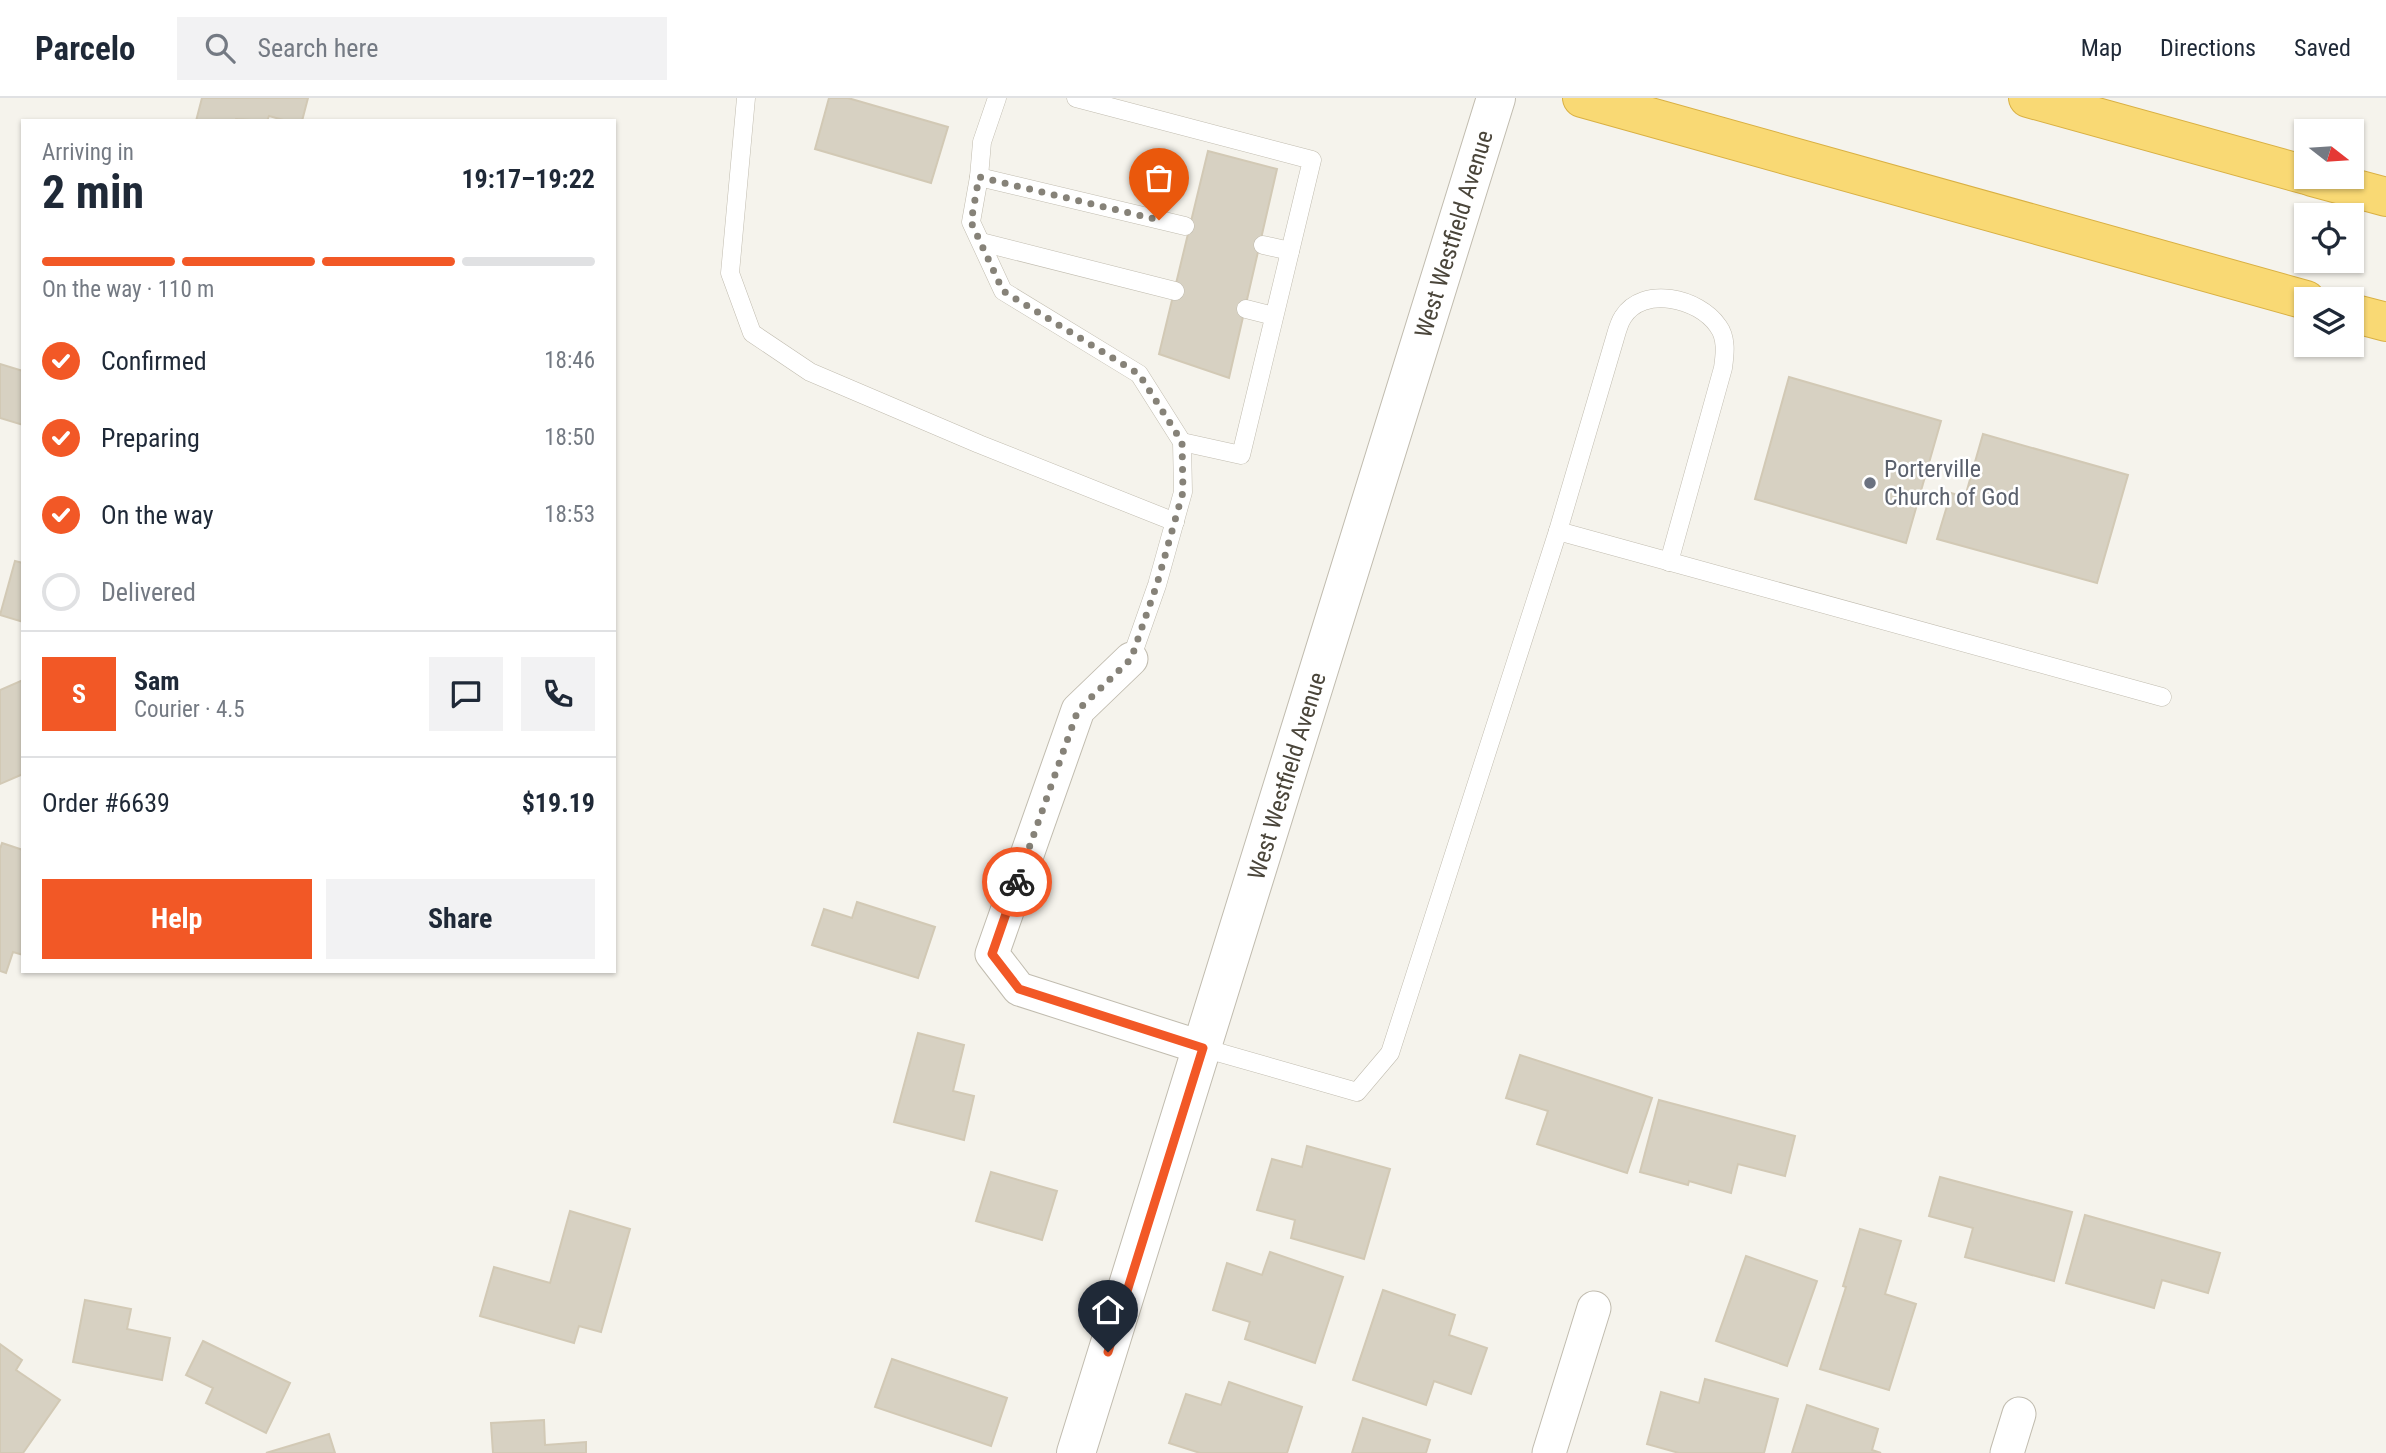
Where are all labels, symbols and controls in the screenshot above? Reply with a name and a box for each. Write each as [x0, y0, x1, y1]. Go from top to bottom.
search box [177, 17, 667, 80]
text: Parcelo [35, 29, 135, 68]
icon: search [201, 29, 239, 67]
text: Search here [257, 33, 378, 63]
text: Map [2081, 34, 2122, 62]
text: Directions [2160, 34, 2256, 62]
text: Saved [2294, 34, 2351, 62]
north arrow [2294, 119, 2364, 189]
map controls [2294, 119, 2364, 357]
street label: West Westfield Avenue [1409, 127, 1499, 341]
text: Arriving in [42, 139, 134, 166]
pin [1129, 148, 1189, 220]
icon: bag [1140, 159, 1178, 197]
text: 19:17–19:22 [461, 164, 595, 194]
text: 2 min [42, 165, 144, 219]
button: locate [2294, 203, 2364, 273]
text: On the way · 110 m [42, 276, 214, 303]
button: layers [2294, 287, 2364, 357]
icon: check [42, 342, 80, 380]
text: Confirmed [101, 346, 207, 376]
text: 18:46 [544, 347, 595, 374]
icon: check [42, 419, 80, 457]
text: Preparing [101, 423, 200, 453]
text: 18:50 [544, 424, 595, 451]
place label: Porterville Church of God [1884, 455, 2019, 511]
marker: Porterville Church of God [1862, 475, 1878, 491]
icon: check [42, 496, 80, 534]
text: On the way [101, 500, 214, 530]
text: 18:53 [544, 501, 595, 528]
text: Delivered [101, 577, 196, 607]
button: chat [429, 657, 503, 731]
button: phone [521, 657, 595, 731]
text: Sam [134, 666, 180, 696]
street label: West Westfield Avenue [1242, 669, 1332, 883]
text: S [72, 679, 86, 709]
text: Courier · 4.5 [134, 696, 245, 723]
text: Order #6639 [42, 788, 170, 818]
text: $19.19 [522, 788, 595, 818]
courier [982, 847, 1052, 917]
icon: bike [998, 863, 1036, 901]
button: Help [42, 879, 312, 959]
button: Share [326, 879, 595, 959]
pin [1078, 1280, 1138, 1352]
icon: home [1089, 1291, 1127, 1329]

